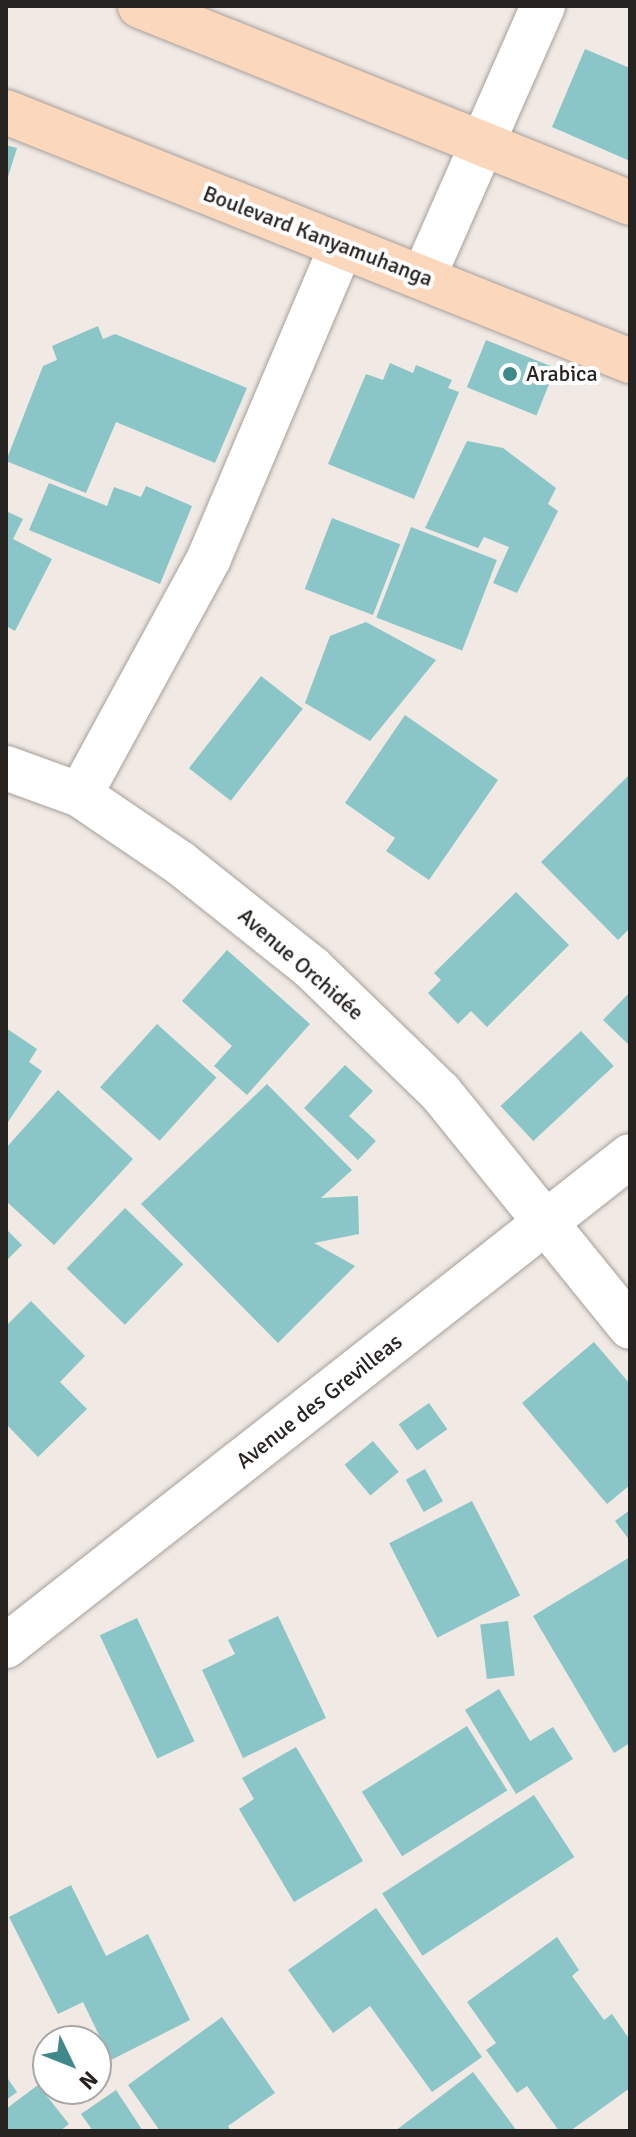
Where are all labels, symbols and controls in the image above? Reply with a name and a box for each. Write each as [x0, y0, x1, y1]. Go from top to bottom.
street label: Boulevard Kanyamuhanga [199, 180, 437, 292]
place label: Arabica [526, 361, 598, 387]
marker: Arabica [501, 365, 519, 383]
street label: Avenue Orchidée [233, 902, 369, 1026]
street label: Avenue des Grevilleas [231, 1328, 407, 1474]
north arrow [32, 2025, 112, 2105]
text: N [73, 2066, 104, 2095]

